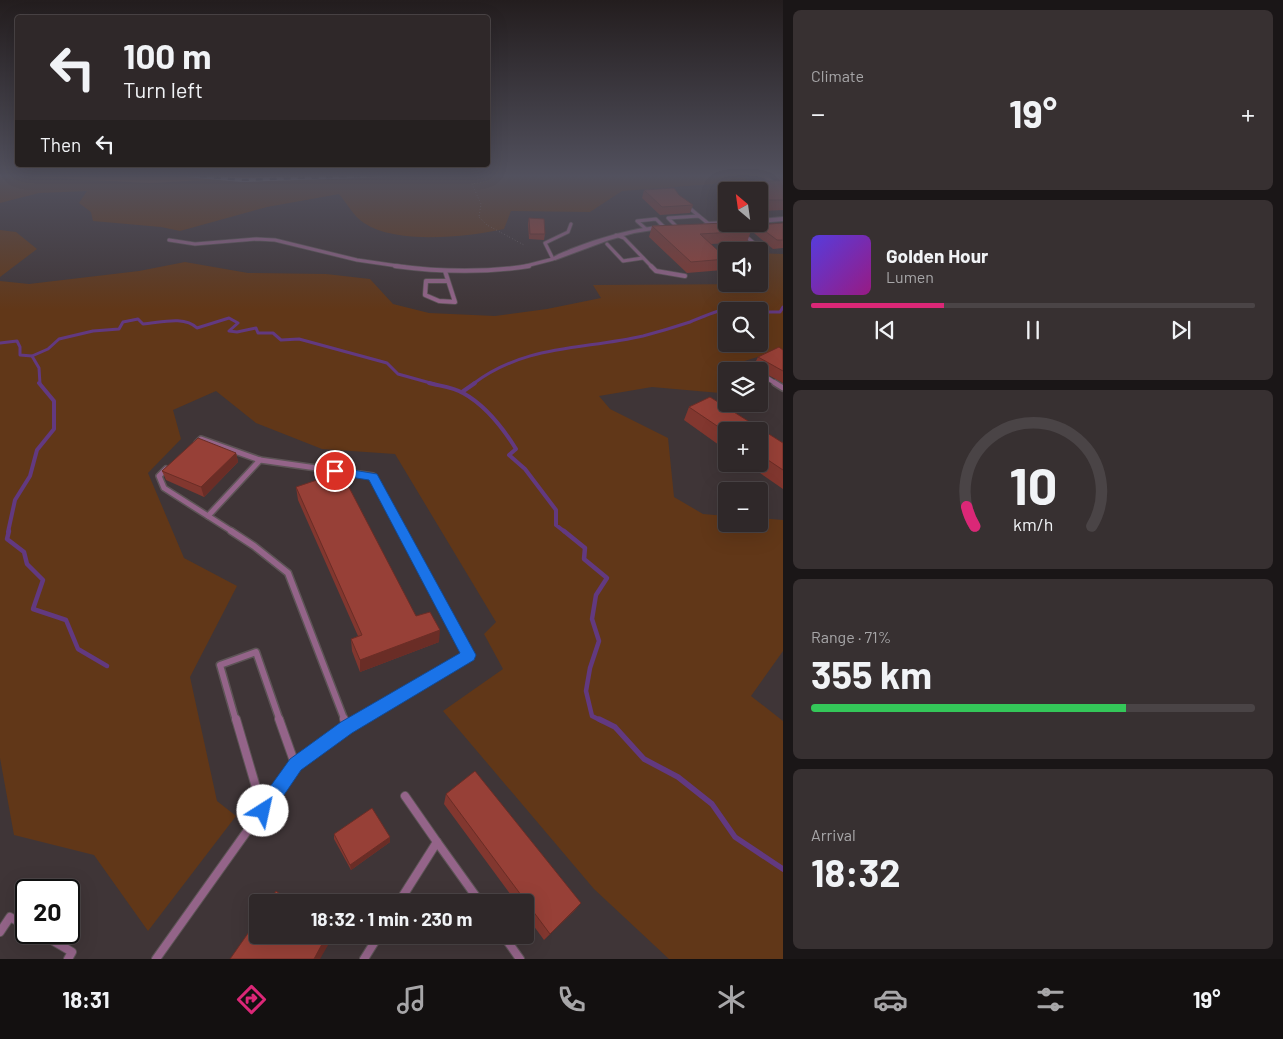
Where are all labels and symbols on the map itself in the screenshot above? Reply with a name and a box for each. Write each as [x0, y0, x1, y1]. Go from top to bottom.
north arrow [718, 182, 768, 232]
pin [314, 450, 356, 492]
position arrow [236, 784, 288, 836]
speed limit sign: 20 [15, 879, 80, 944]

